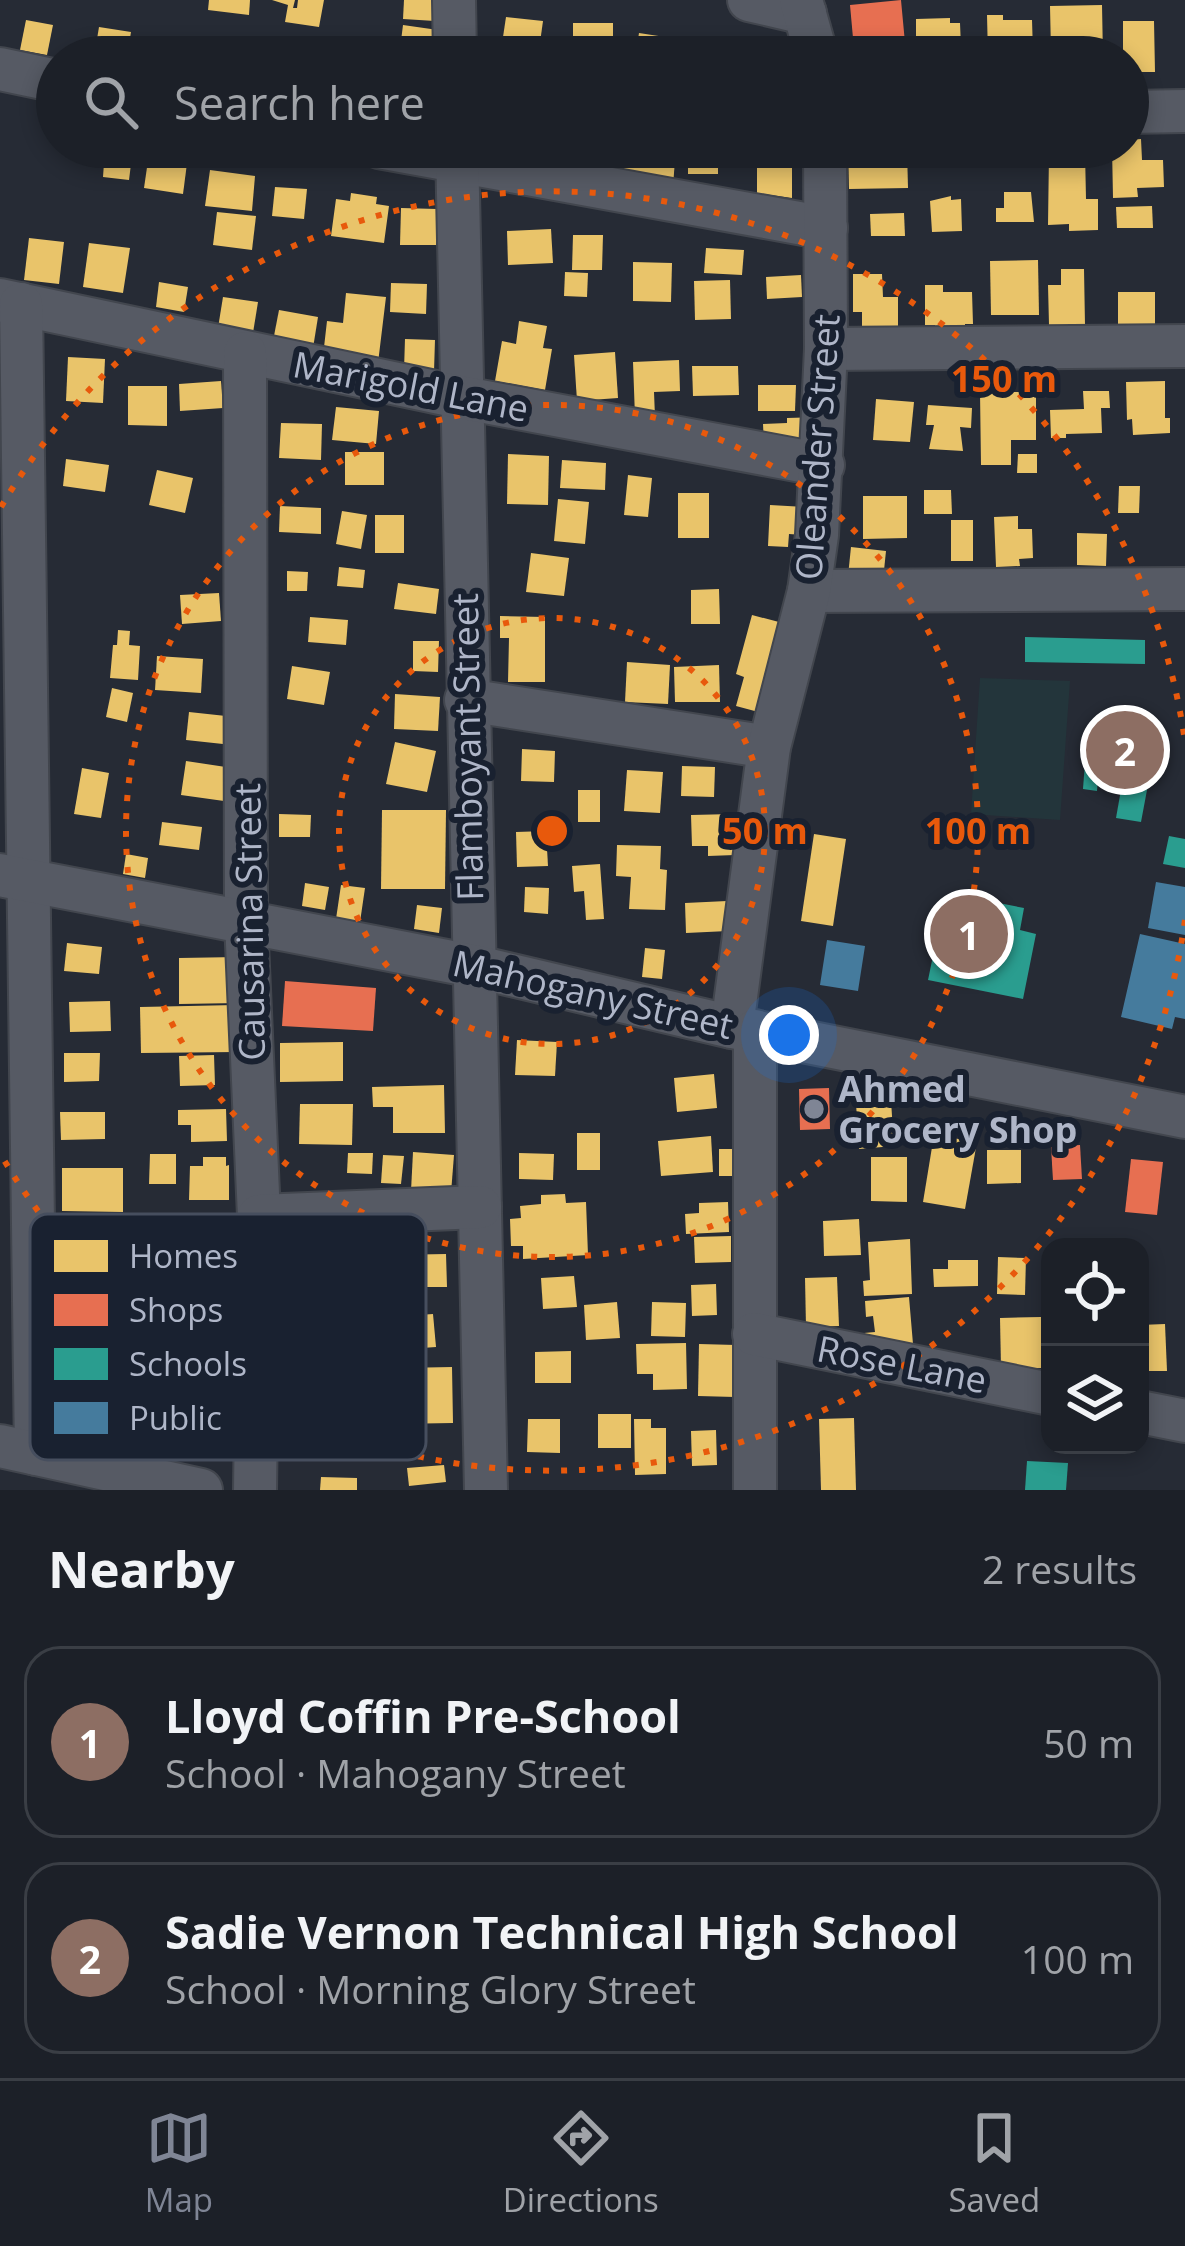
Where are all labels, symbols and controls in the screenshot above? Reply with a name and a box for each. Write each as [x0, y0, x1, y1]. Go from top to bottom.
search box [36, 36, 1149, 168]
icon: search [78, 69, 144, 135]
text: Search here [174, 72, 425, 133]
street label: Oleander Street [783, 312, 851, 582]
street label: Marigold Lane [289, 339, 533, 433]
text: 150 m [951, 354, 1057, 403]
street label: Flamboyant Street [440, 593, 494, 901]
pin: 2 [1086, 705, 1164, 795]
street label: Causarina Street [222, 783, 276, 1061]
text: 50 m [722, 806, 808, 855]
text: 100 m [925, 806, 1031, 855]
centre of rings [531, 810, 573, 852]
pin: 1 [930, 889, 1008, 979]
street label: Mahogany Street [448, 938, 738, 1050]
your location [759, 1005, 819, 1065]
place label: Ahmed Grocery Shop [838, 1064, 1077, 1154]
marker: Ahmed Grocery Shop [801, 1096, 827, 1122]
legend [30, 1214, 426, 1460]
text: Homes [129, 1233, 238, 1278]
map controls [1041, 1238, 1149, 1454]
button: locate [1041, 1238, 1149, 1346]
text: Shops [129, 1287, 223, 1332]
street label: Rose Lane [813, 1324, 991, 1404]
text: Schools [129, 1341, 247, 1386]
button: layers [1041, 1346, 1149, 1454]
text: Public [129, 1395, 222, 1440]
text: Nearby [48, 1533, 235, 1603]
text: 2 results [982, 1542, 1137, 1595]
text: Lloyd Coffin Pre-School [165, 1685, 681, 1746]
text: 1 [79, 1716, 101, 1769]
text: 50 m [1043, 1716, 1134, 1769]
text: School · Mahogany Street [165, 1746, 626, 1799]
text: Sadie Vernon Technical High School [165, 1901, 959, 1962]
text: 2 [79, 1932, 101, 1985]
text: 100 m [1021, 1932, 1134, 1985]
text: School · Morning Glory Street [165, 1962, 696, 2015]
tab: Map [145, 2105, 213, 2222]
tab: Directions [503, 2105, 659, 2222]
tab: Saved [948, 2105, 1040, 2222]

